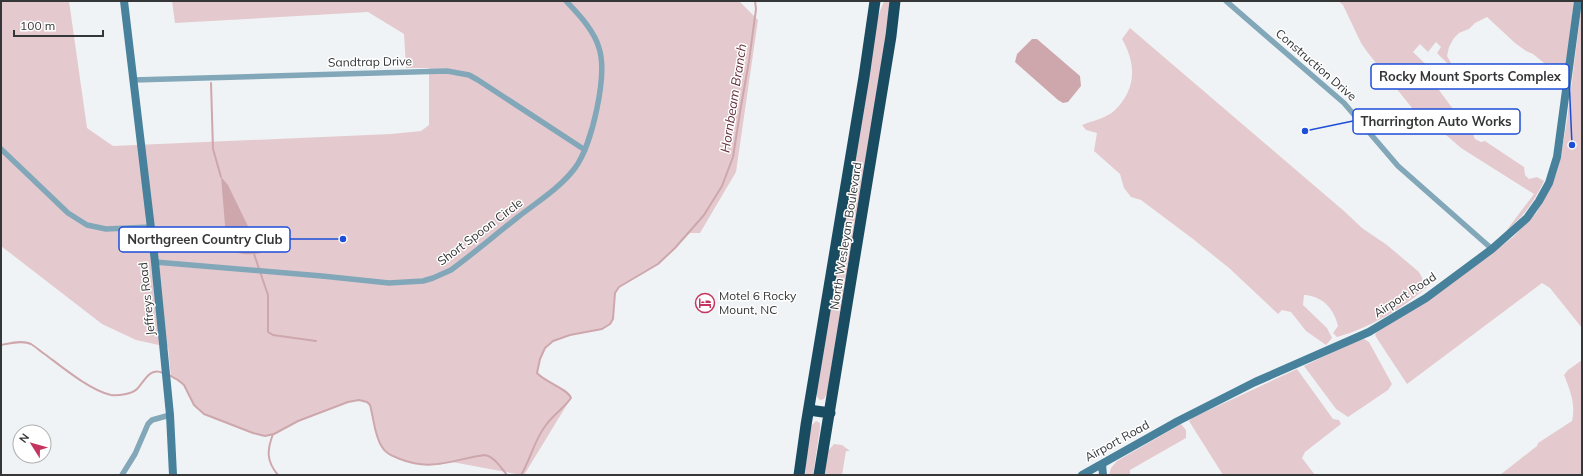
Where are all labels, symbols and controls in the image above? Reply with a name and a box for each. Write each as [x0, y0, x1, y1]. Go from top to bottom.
scale bar [14, 12, 103, 38]
text: 100 m [20, 18, 55, 33]
street label: Construction Drive [1273, 25, 1360, 104]
water label: Hornbeam Branch [716, 42, 750, 154]
street label: Sandtrap Drive [328, 53, 412, 70]
callout: Rocky Mount Sports Complex [1371, 64, 1569, 89]
text: Rocky Mount Sports Complex [1379, 68, 1562, 85]
callout: Tharrington Auto Works [1353, 109, 1520, 134]
text: Tharrington Auto Works [1360, 113, 1512, 129]
street label: North Wesleyan Boulevard [826, 161, 865, 311]
street label: Short Spoon Circle [434, 195, 525, 268]
callout: Northgreen Country Club [119, 227, 290, 252]
text: Northgreen Country Club [127, 231, 283, 248]
street label: Jeffreys Road [135, 262, 158, 337]
street label: Airport Road [1371, 269, 1439, 320]
place label: Motel 6 Rocky Mount, NC [719, 288, 797, 317]
hotel icon: Motel 6 Rocky Mount, NC [694, 292, 716, 314]
street label: Airport Road [1082, 417, 1152, 464]
north arrow [12, 424, 52, 464]
text: N [16, 430, 32, 446]

